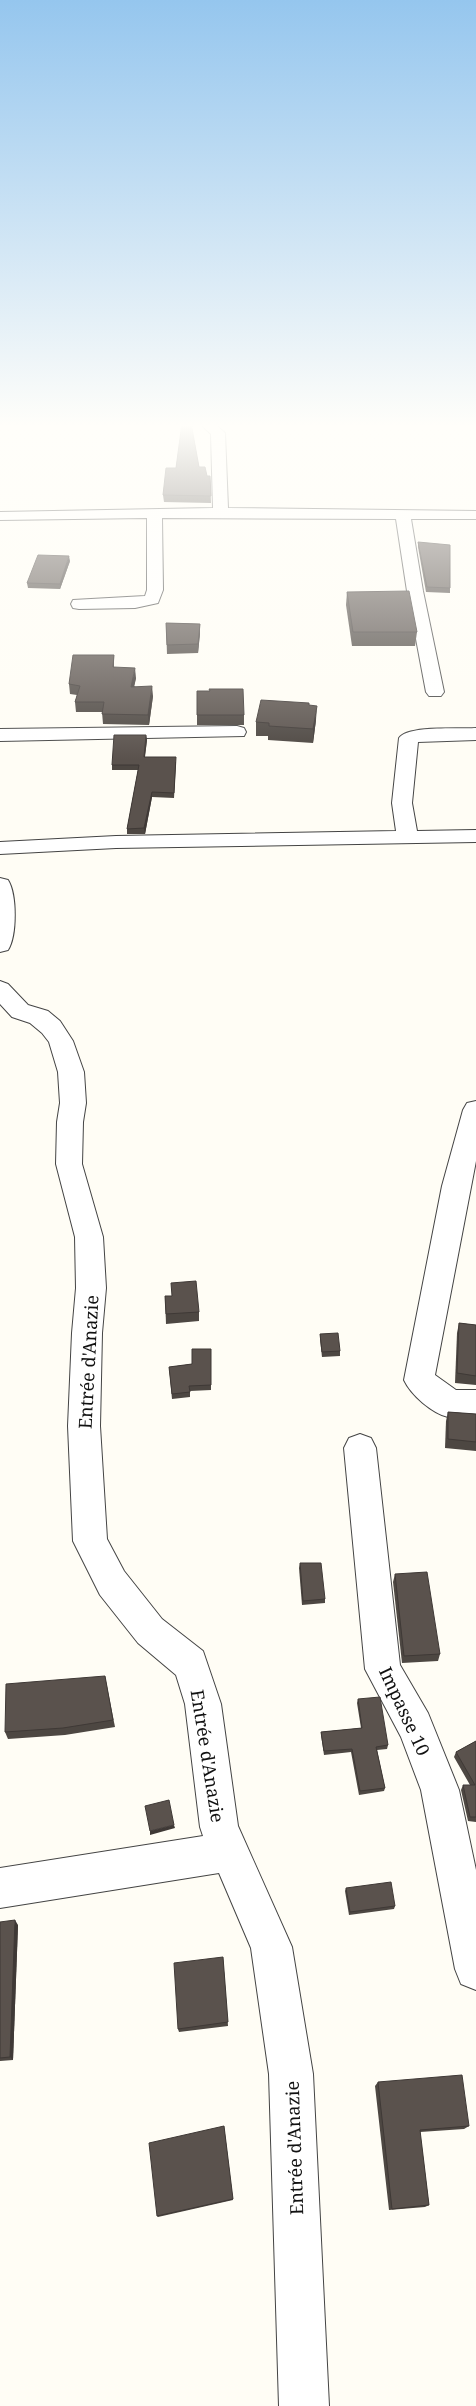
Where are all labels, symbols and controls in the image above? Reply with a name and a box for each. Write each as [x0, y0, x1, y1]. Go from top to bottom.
street label: Entrée d'Anazie [73, 1294, 103, 1430]
street label: Impasse 10 [374, 1663, 436, 1759]
street label: Entrée d'Anazie [186, 1688, 230, 1824]
street label: Entrée d'Anazie [280, 2081, 308, 2215]

